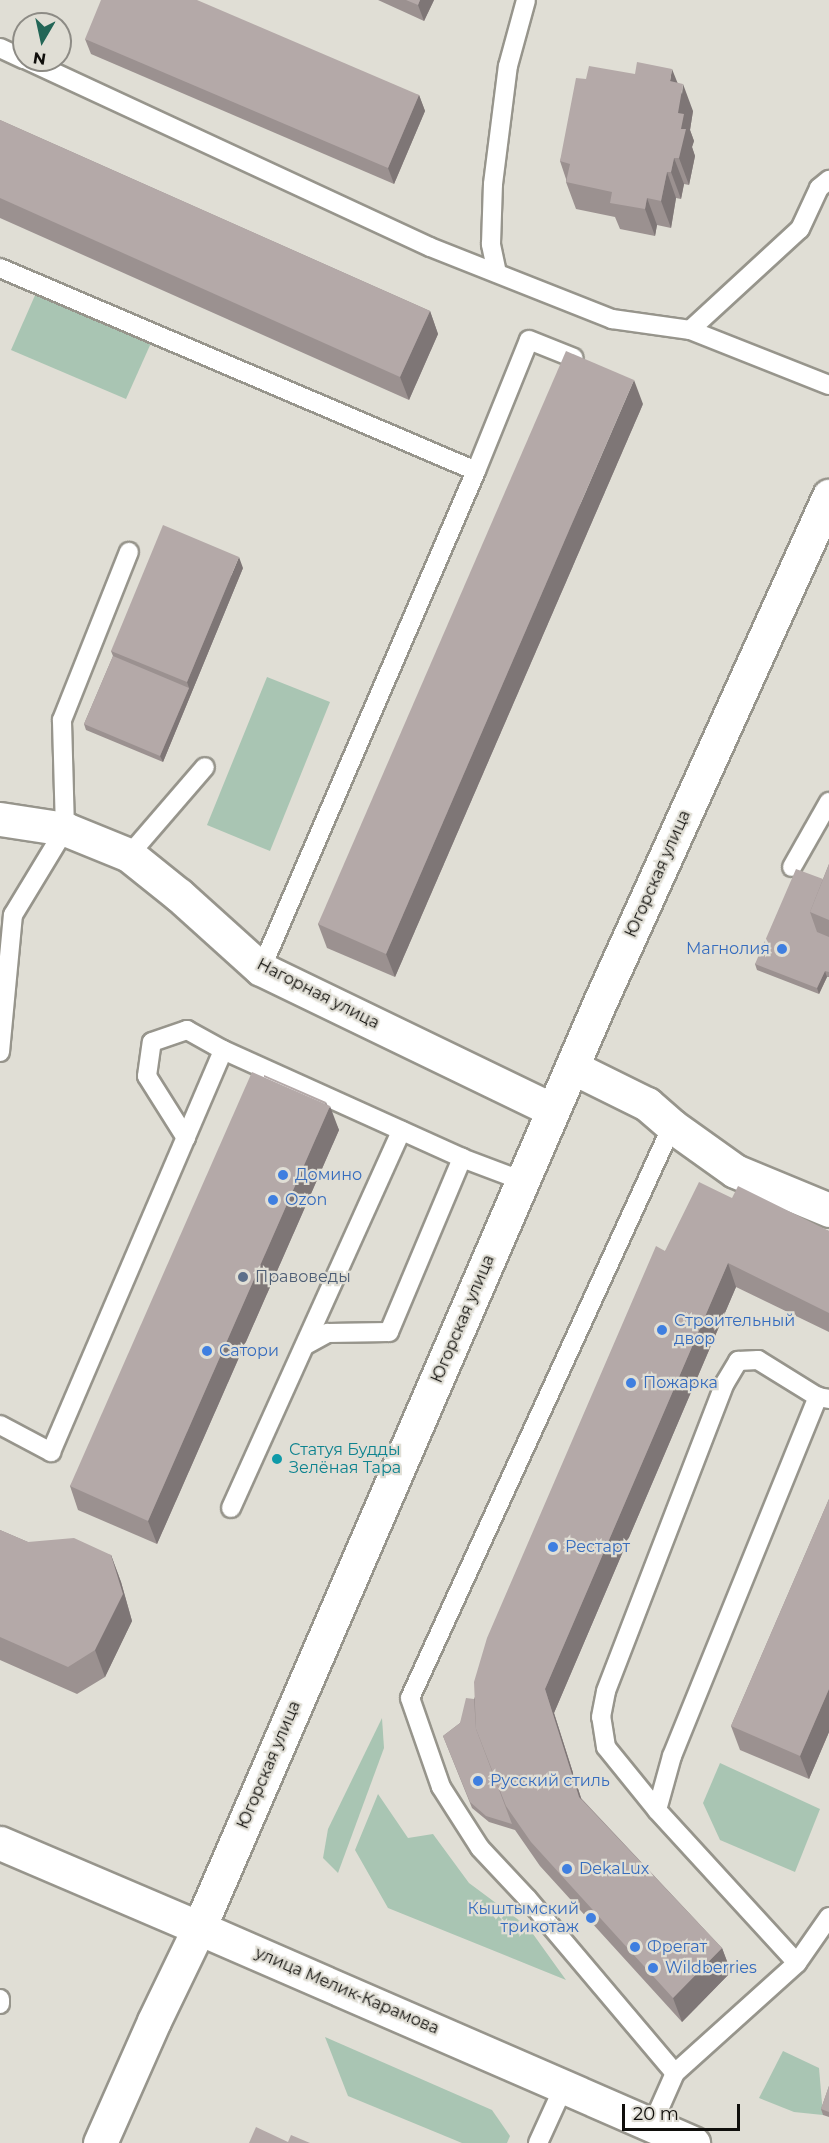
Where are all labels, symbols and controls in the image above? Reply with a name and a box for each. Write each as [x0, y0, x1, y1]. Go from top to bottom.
north arrow [12, 12, 72, 72]
text: N [32, 48, 47, 69]
street label: Югорская улица [621, 807, 695, 941]
place label: Магнолия [686, 939, 770, 959]
marker: Магнолия [775, 942, 789, 956]
street label: Нагорная улица [254, 955, 382, 1033]
place label: Домино [295, 1165, 362, 1185]
marker: Домино [276, 1168, 290, 1182]
place label: Ozon [285, 1190, 327, 1210]
marker: Ozon [266, 1193, 280, 1207]
street label: Югорская улица [427, 1252, 499, 1386]
place label: Правоведы [255, 1267, 351, 1287]
marker: Правоведы [236, 1270, 250, 1284]
place label: Строительный двор [674, 1311, 795, 1349]
marker: Строительный двор [655, 1323, 669, 1337]
place label: Сатори [219, 1341, 279, 1361]
marker: Сатори [200, 1344, 214, 1358]
place label: Пожарка [643, 1373, 718, 1393]
marker: Пожарка [624, 1376, 638, 1390]
place label: Статуя Будды Зелёная Тара [289, 1440, 401, 1478]
marker: Статуя Будды Зелёная Тара [270, 1452, 284, 1466]
place label: Рестарт [565, 1537, 630, 1557]
marker: Рестарт [546, 1540, 560, 1554]
street label: Югорская улица [233, 1698, 305, 1832]
place label: Русский стиль [490, 1771, 610, 1791]
marker: Русский стиль [471, 1774, 485, 1788]
place label: DekaLux [579, 1859, 649, 1879]
marker: DekaLux [560, 1862, 574, 1876]
place label: Кыштымский трикотаж [467, 1899, 579, 1937]
marker: Кыштымский трикотаж [584, 1911, 598, 1925]
place label: Фрегат [647, 1937, 707, 1957]
marker: Фрегат [628, 1940, 642, 1954]
street label: улица Мелик-Карамова [252, 1944, 442, 2038]
place label: Wildberries [665, 1958, 757, 1978]
marker: Wildberries [646, 1961, 660, 1975]
scale bar [625, 2092, 744, 2130]
text: 20 m [633, 2103, 679, 2125]

